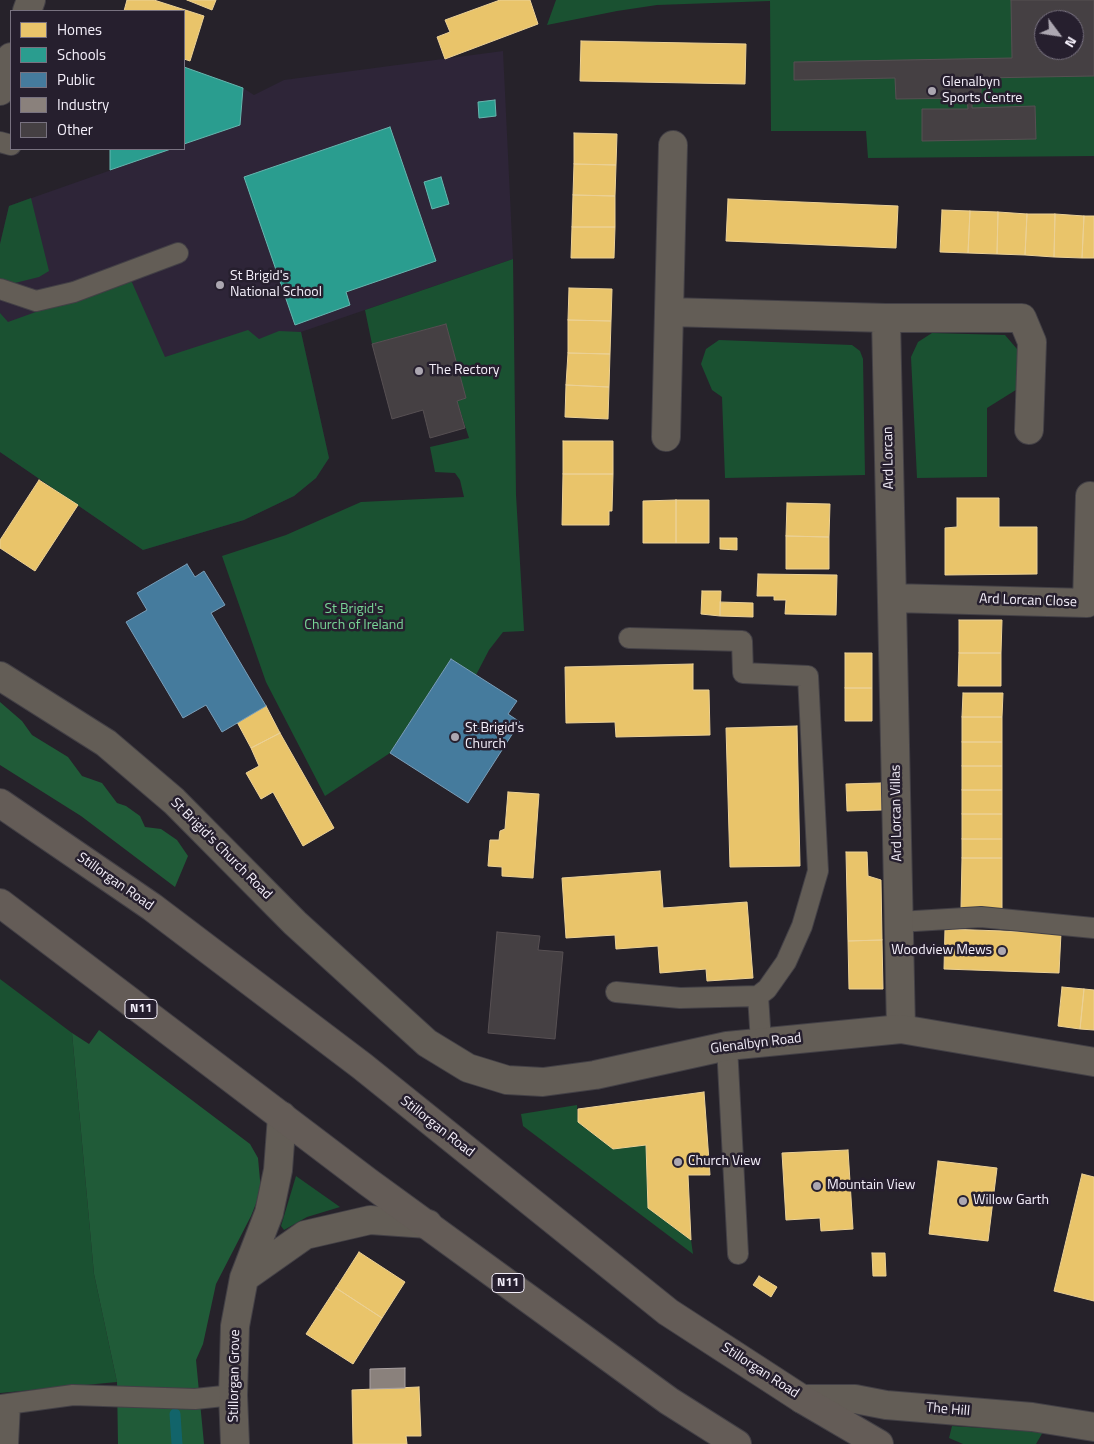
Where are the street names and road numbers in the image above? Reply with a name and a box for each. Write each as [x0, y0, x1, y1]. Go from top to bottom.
street label: Ard Lorcan [880, 426, 898, 490]
street label: Ard Lorcan Close [979, 591, 1077, 611]
street label: Ard Lorcan Villas [888, 764, 906, 862]
street label: St Brigid's Church Road [167, 795, 275, 903]
street label: Stillorgan Road [74, 850, 156, 914]
road number: N11 [125, 1000, 157, 1019]
street label: Glenalbyn Road [710, 1030, 802, 1058]
street label: Stillorgan Road [397, 1093, 477, 1161]
road number: N11 [492, 1274, 524, 1292]
street label: Stillorgan Grove [226, 1329, 244, 1423]
street label: Stillorgan Road [718, 1340, 802, 1402]
street label: The Hill [925, 1400, 971, 1420]

